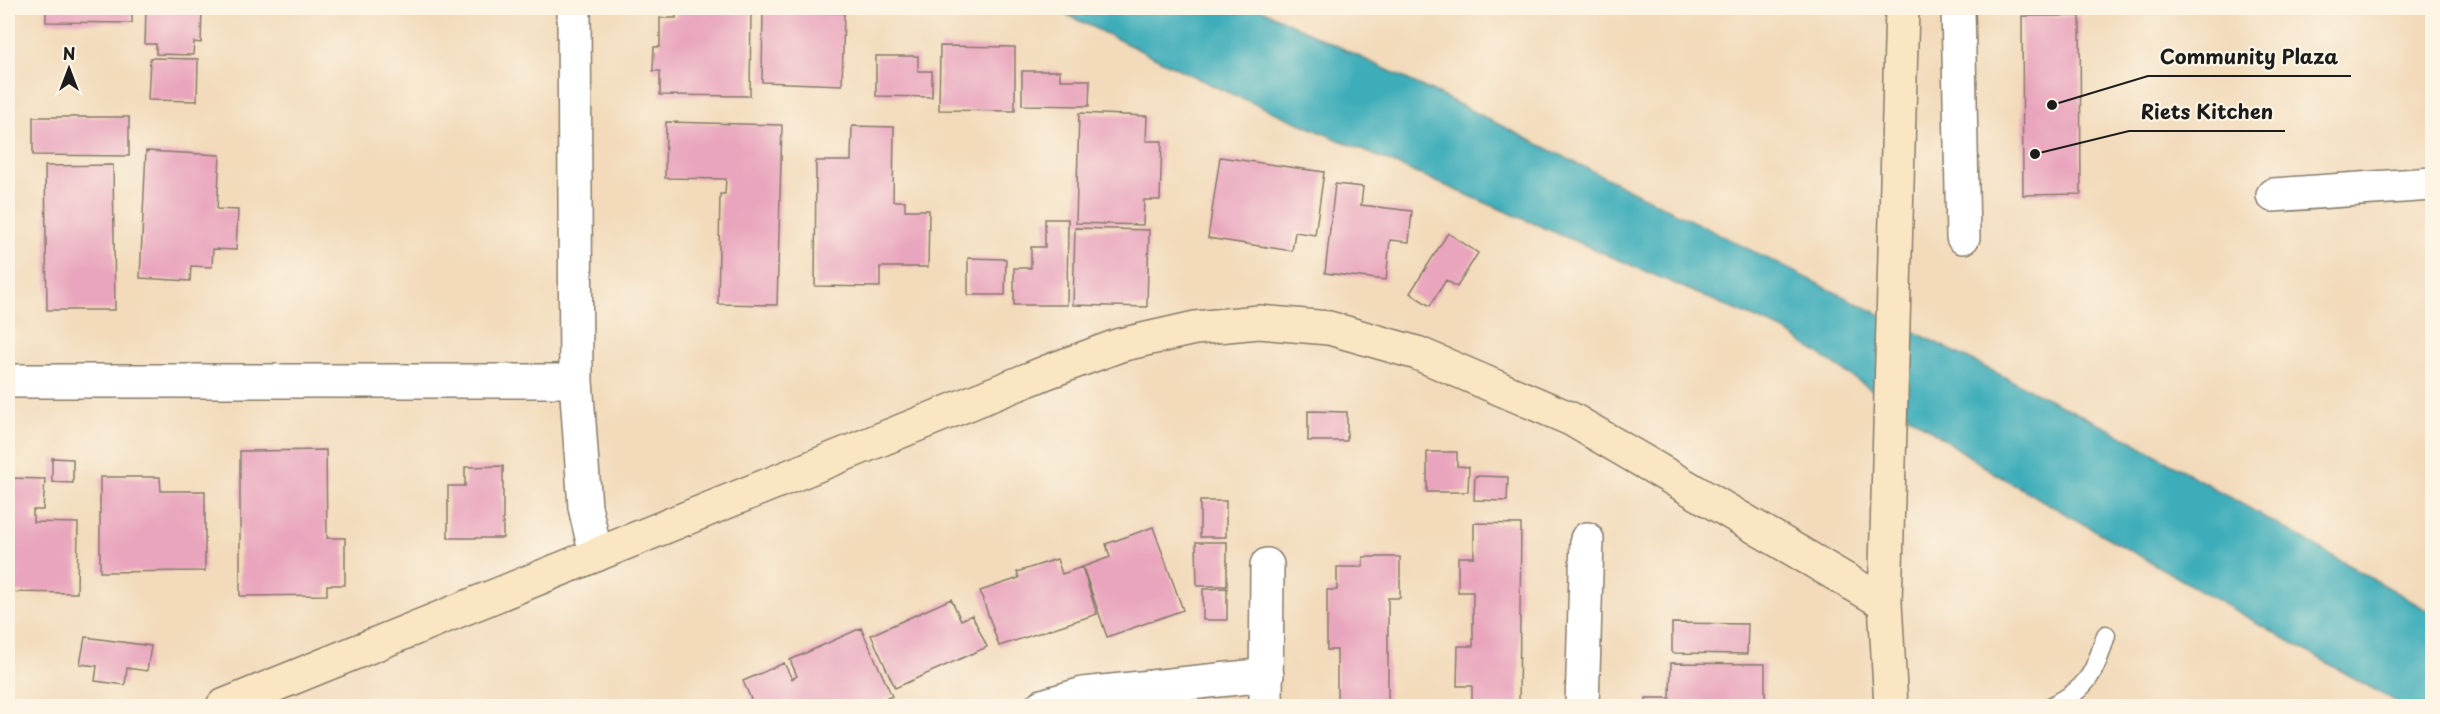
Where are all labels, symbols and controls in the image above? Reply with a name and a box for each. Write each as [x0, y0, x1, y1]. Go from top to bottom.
callout: Community Plaza [2148, 38, 2351, 76]
north arrow [39, 39, 99, 99]
text: N [63, 41, 75, 65]
text: Community Plaza [2160, 41, 2338, 71]
callout: Riets Kitchen [2129, 93, 2285, 131]
text: Riets Kitchen [2141, 96, 2273, 126]

